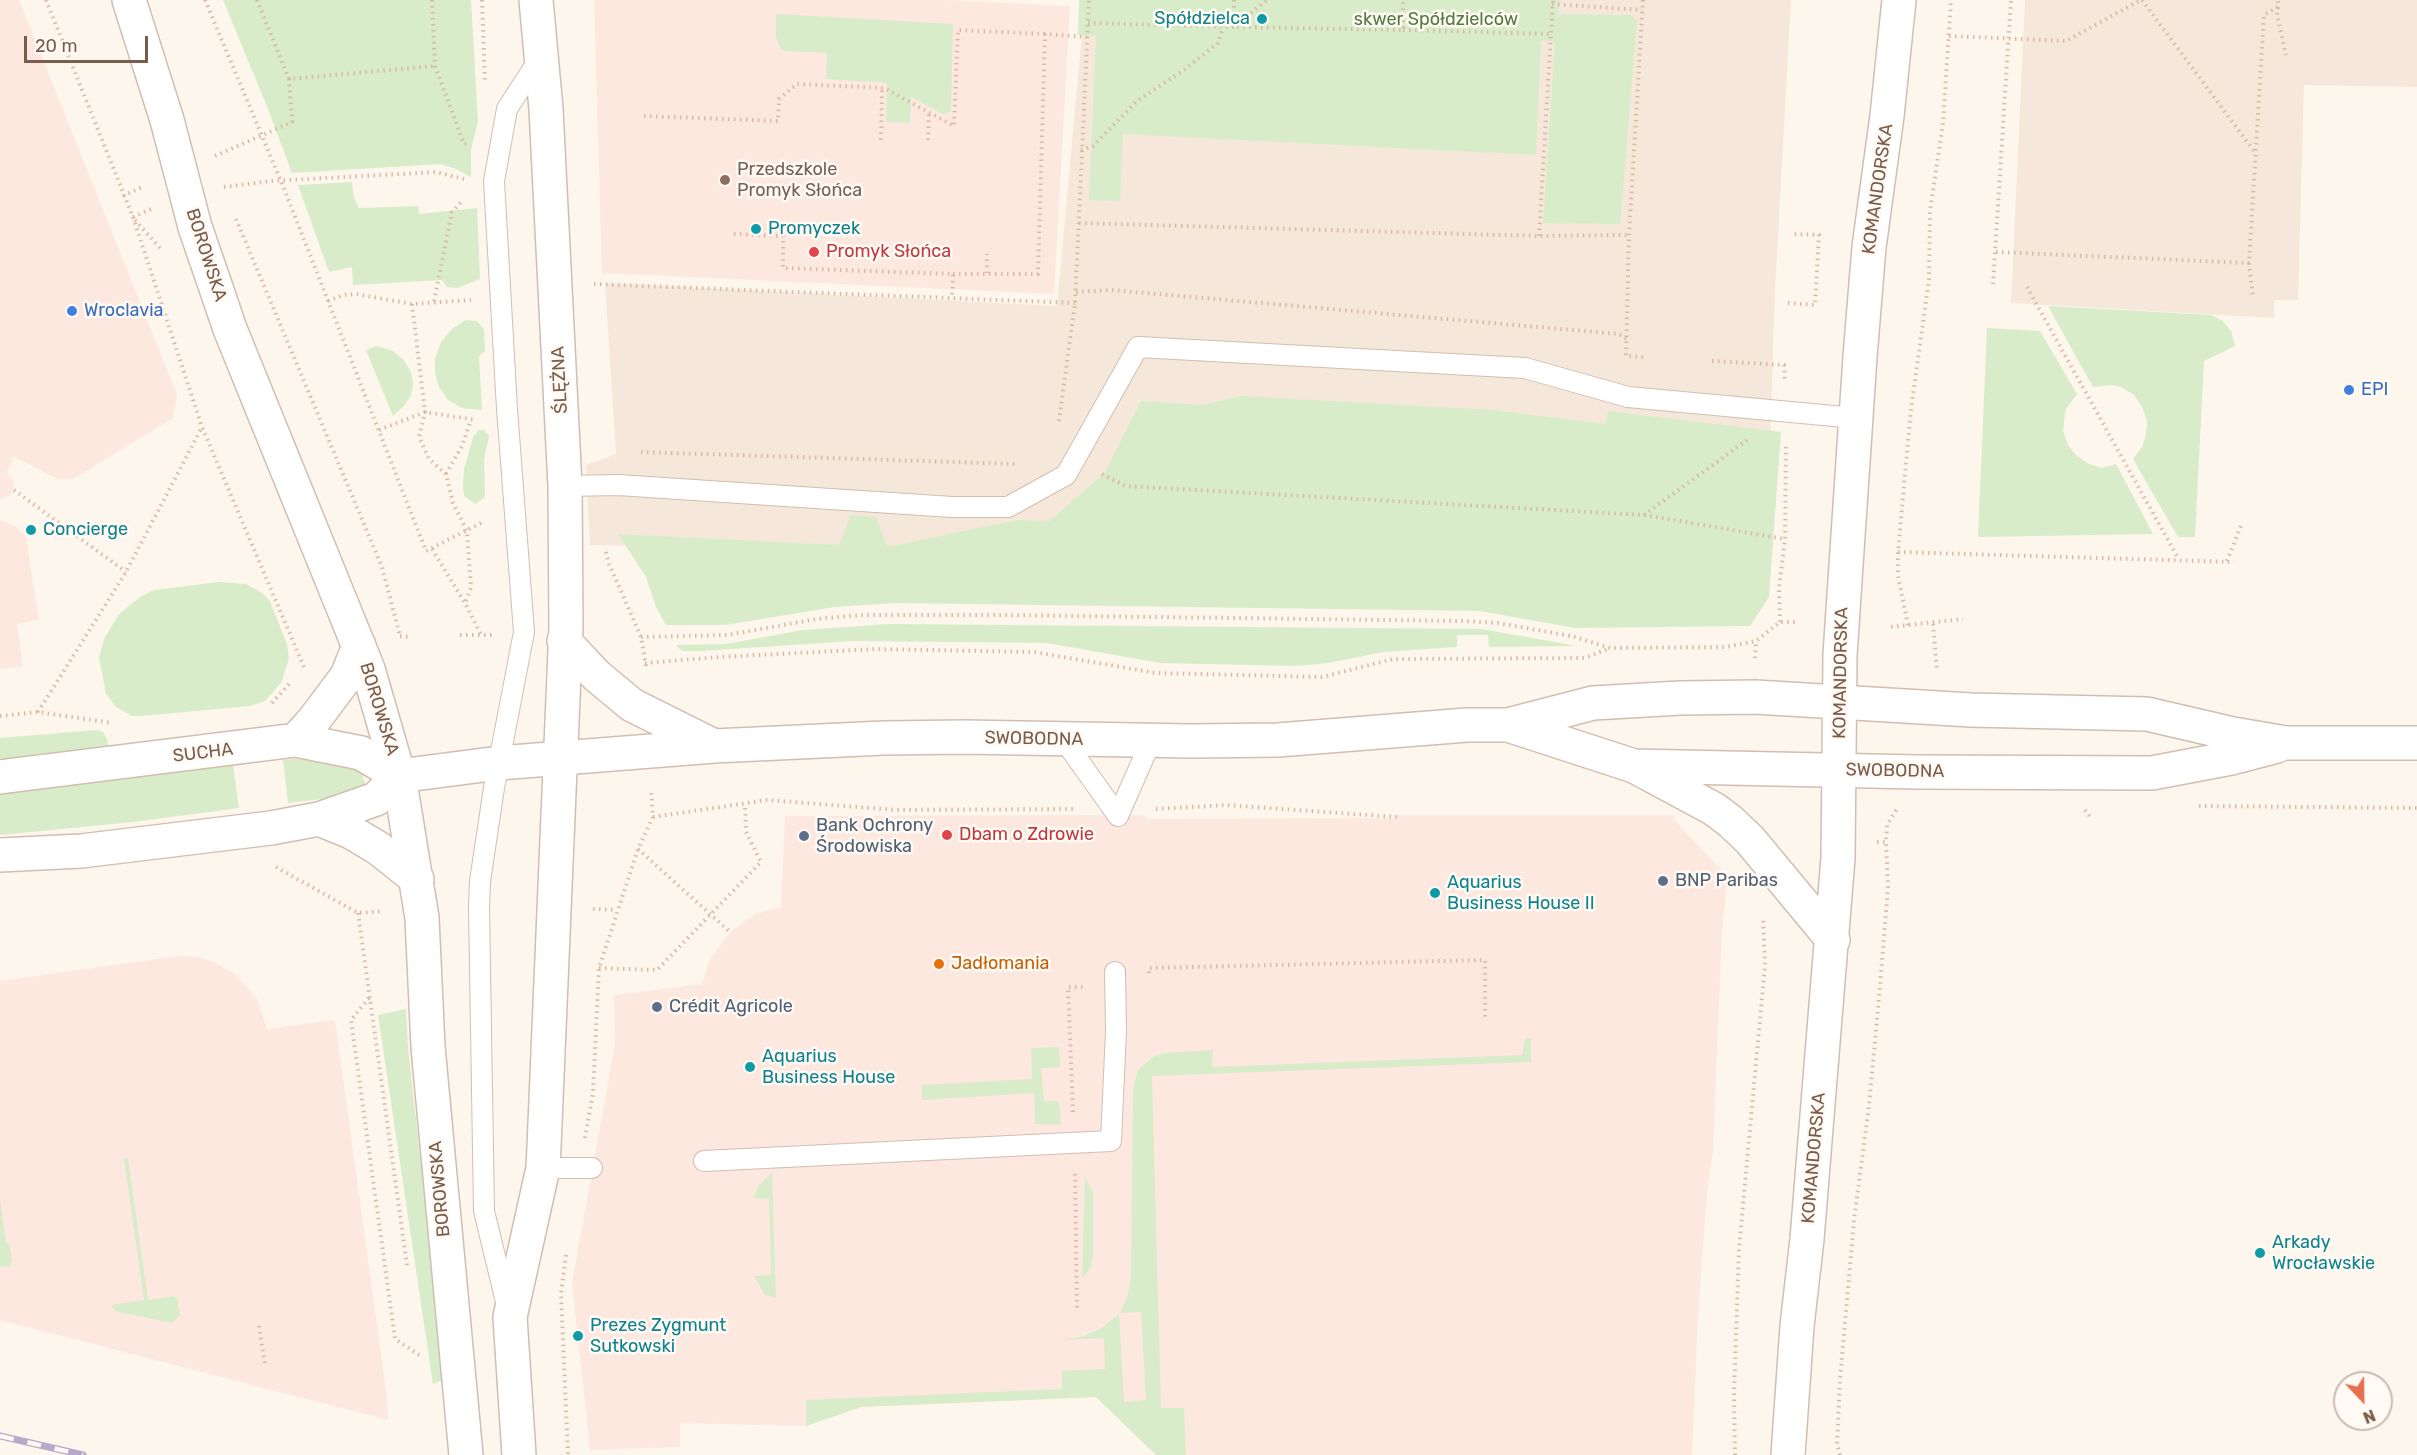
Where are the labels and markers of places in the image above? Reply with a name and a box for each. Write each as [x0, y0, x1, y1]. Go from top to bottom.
place label: Spółdzielca [1154, 8, 1250, 30]
marker: Spółdzielca [1255, 12, 1269, 26]
place label: Przedszkole Promyk Słońca [737, 159, 862, 201]
marker: Przedszkole Promyk Słońca [718, 173, 732, 187]
place label: Promyczek [768, 218, 860, 240]
marker: Promyczek [749, 222, 763, 236]
place label: Promyk Słońca [826, 241, 951, 263]
marker: Promyk Słońca [807, 245, 821, 259]
place label: Wroclavia [84, 300, 164, 322]
marker: Wroclavia [65, 304, 79, 318]
place label: EPI [2361, 379, 2388, 401]
marker: EPI [2342, 383, 2356, 397]
place label: Concierge [43, 519, 128, 541]
marker: Concierge [24, 523, 38, 537]
place label: Bank Ochrony Środowiska [816, 815, 933, 858]
place label: Dbam o Zdrowie [959, 824, 1094, 846]
marker: Dbam o Zdrowie [940, 828, 954, 842]
marker: Bank Ochrony Środowiska [797, 829, 811, 843]
place label: BNP Paribas [1675, 870, 1778, 892]
place label: Aquarius Business House II [1447, 872, 1595, 914]
marker: BNP Paribas [1656, 874, 1670, 888]
marker: Aquarius Business House II [1428, 886, 1442, 900]
place label: Jadłomania [951, 953, 1049, 975]
marker: Jadłomania [932, 957, 946, 971]
place label: Crédit Agricole [669, 996, 793, 1018]
marker: Crédit Agricole [650, 1000, 664, 1014]
place label: Aquarius Business House [762, 1046, 895, 1088]
marker: Aquarius Business House [743, 1060, 757, 1074]
place label: Arkady Wrocławskie [2272, 1232, 2375, 1274]
marker: Arkady Wrocławskie [2253, 1246, 2267, 1260]
place label: Prezes Zygmunt Sutkowski [590, 1315, 726, 1358]
marker: Prezes Zygmunt Sutkowski [571, 1329, 585, 1343]

